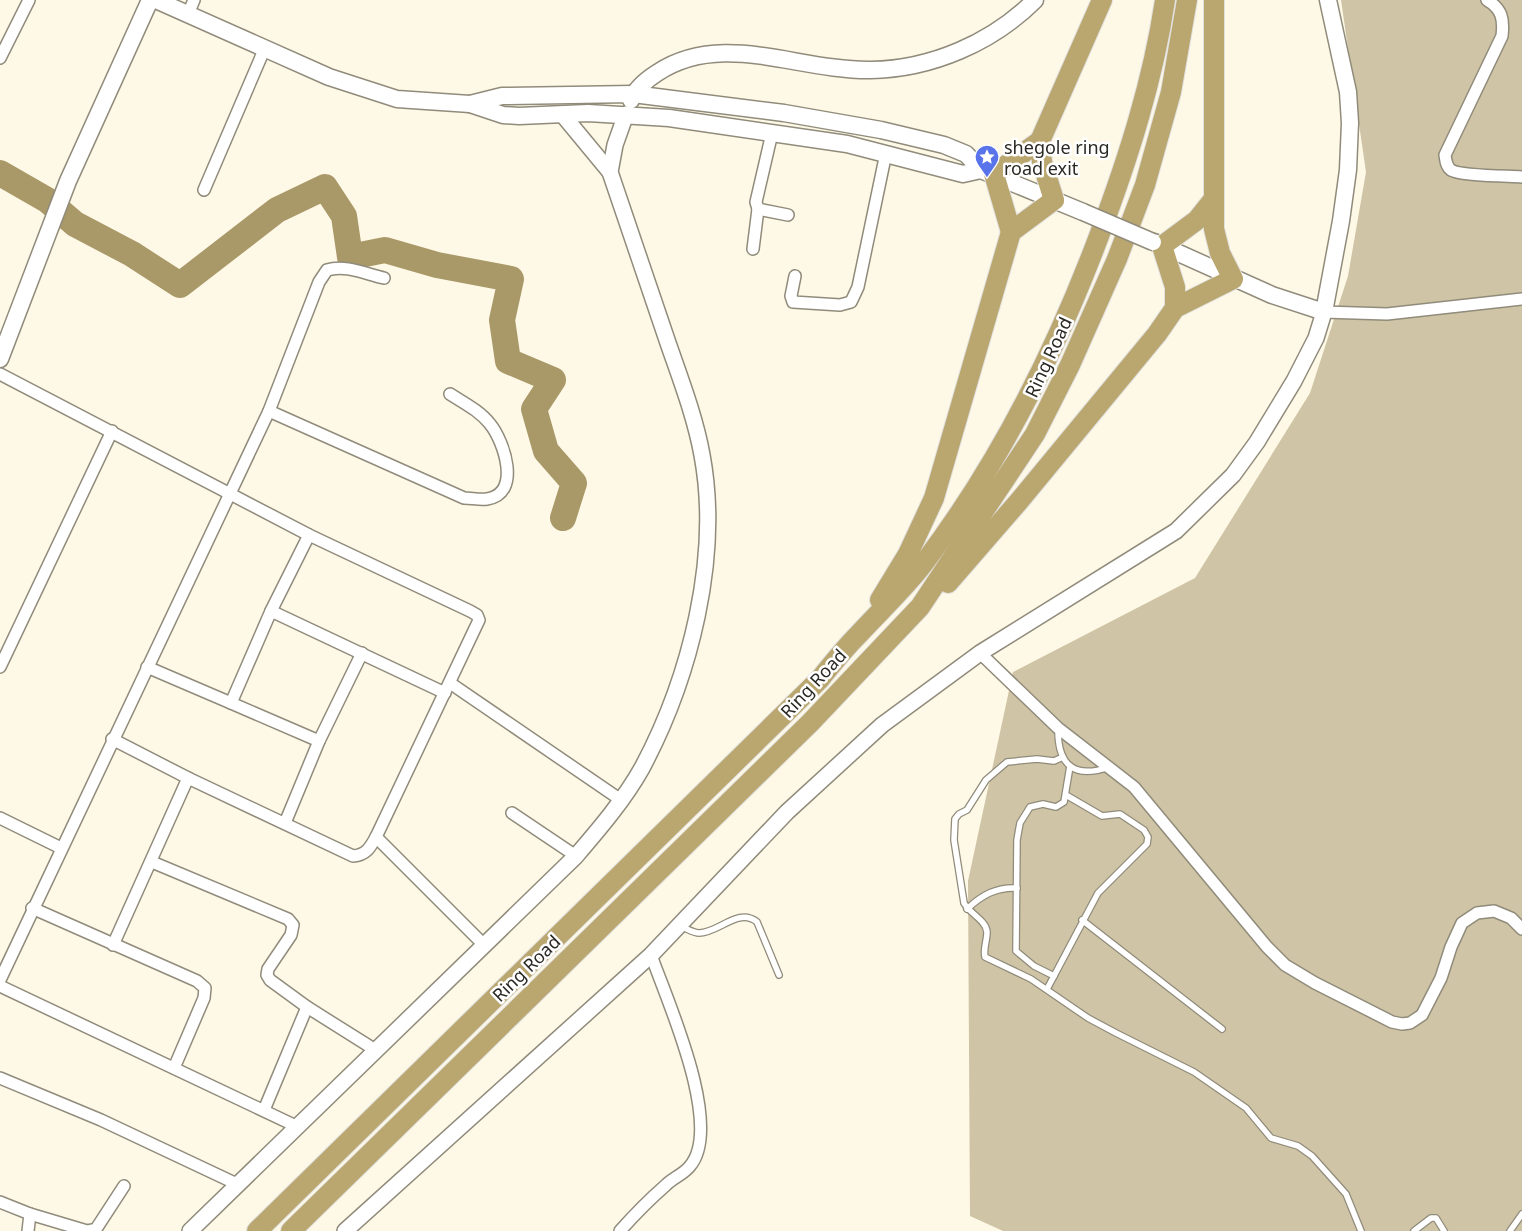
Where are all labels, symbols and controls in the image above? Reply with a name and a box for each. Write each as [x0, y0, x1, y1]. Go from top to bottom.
place label: shegole ring road exit [1004, 135, 1110, 180]
place icon: shegole ring road exit [974, 144, 1000, 178]
street label: Ring Road [1019, 313, 1077, 401]
street label: Ring Road [775, 643, 851, 723]
street label: Ring Road [487, 930, 565, 1006]

